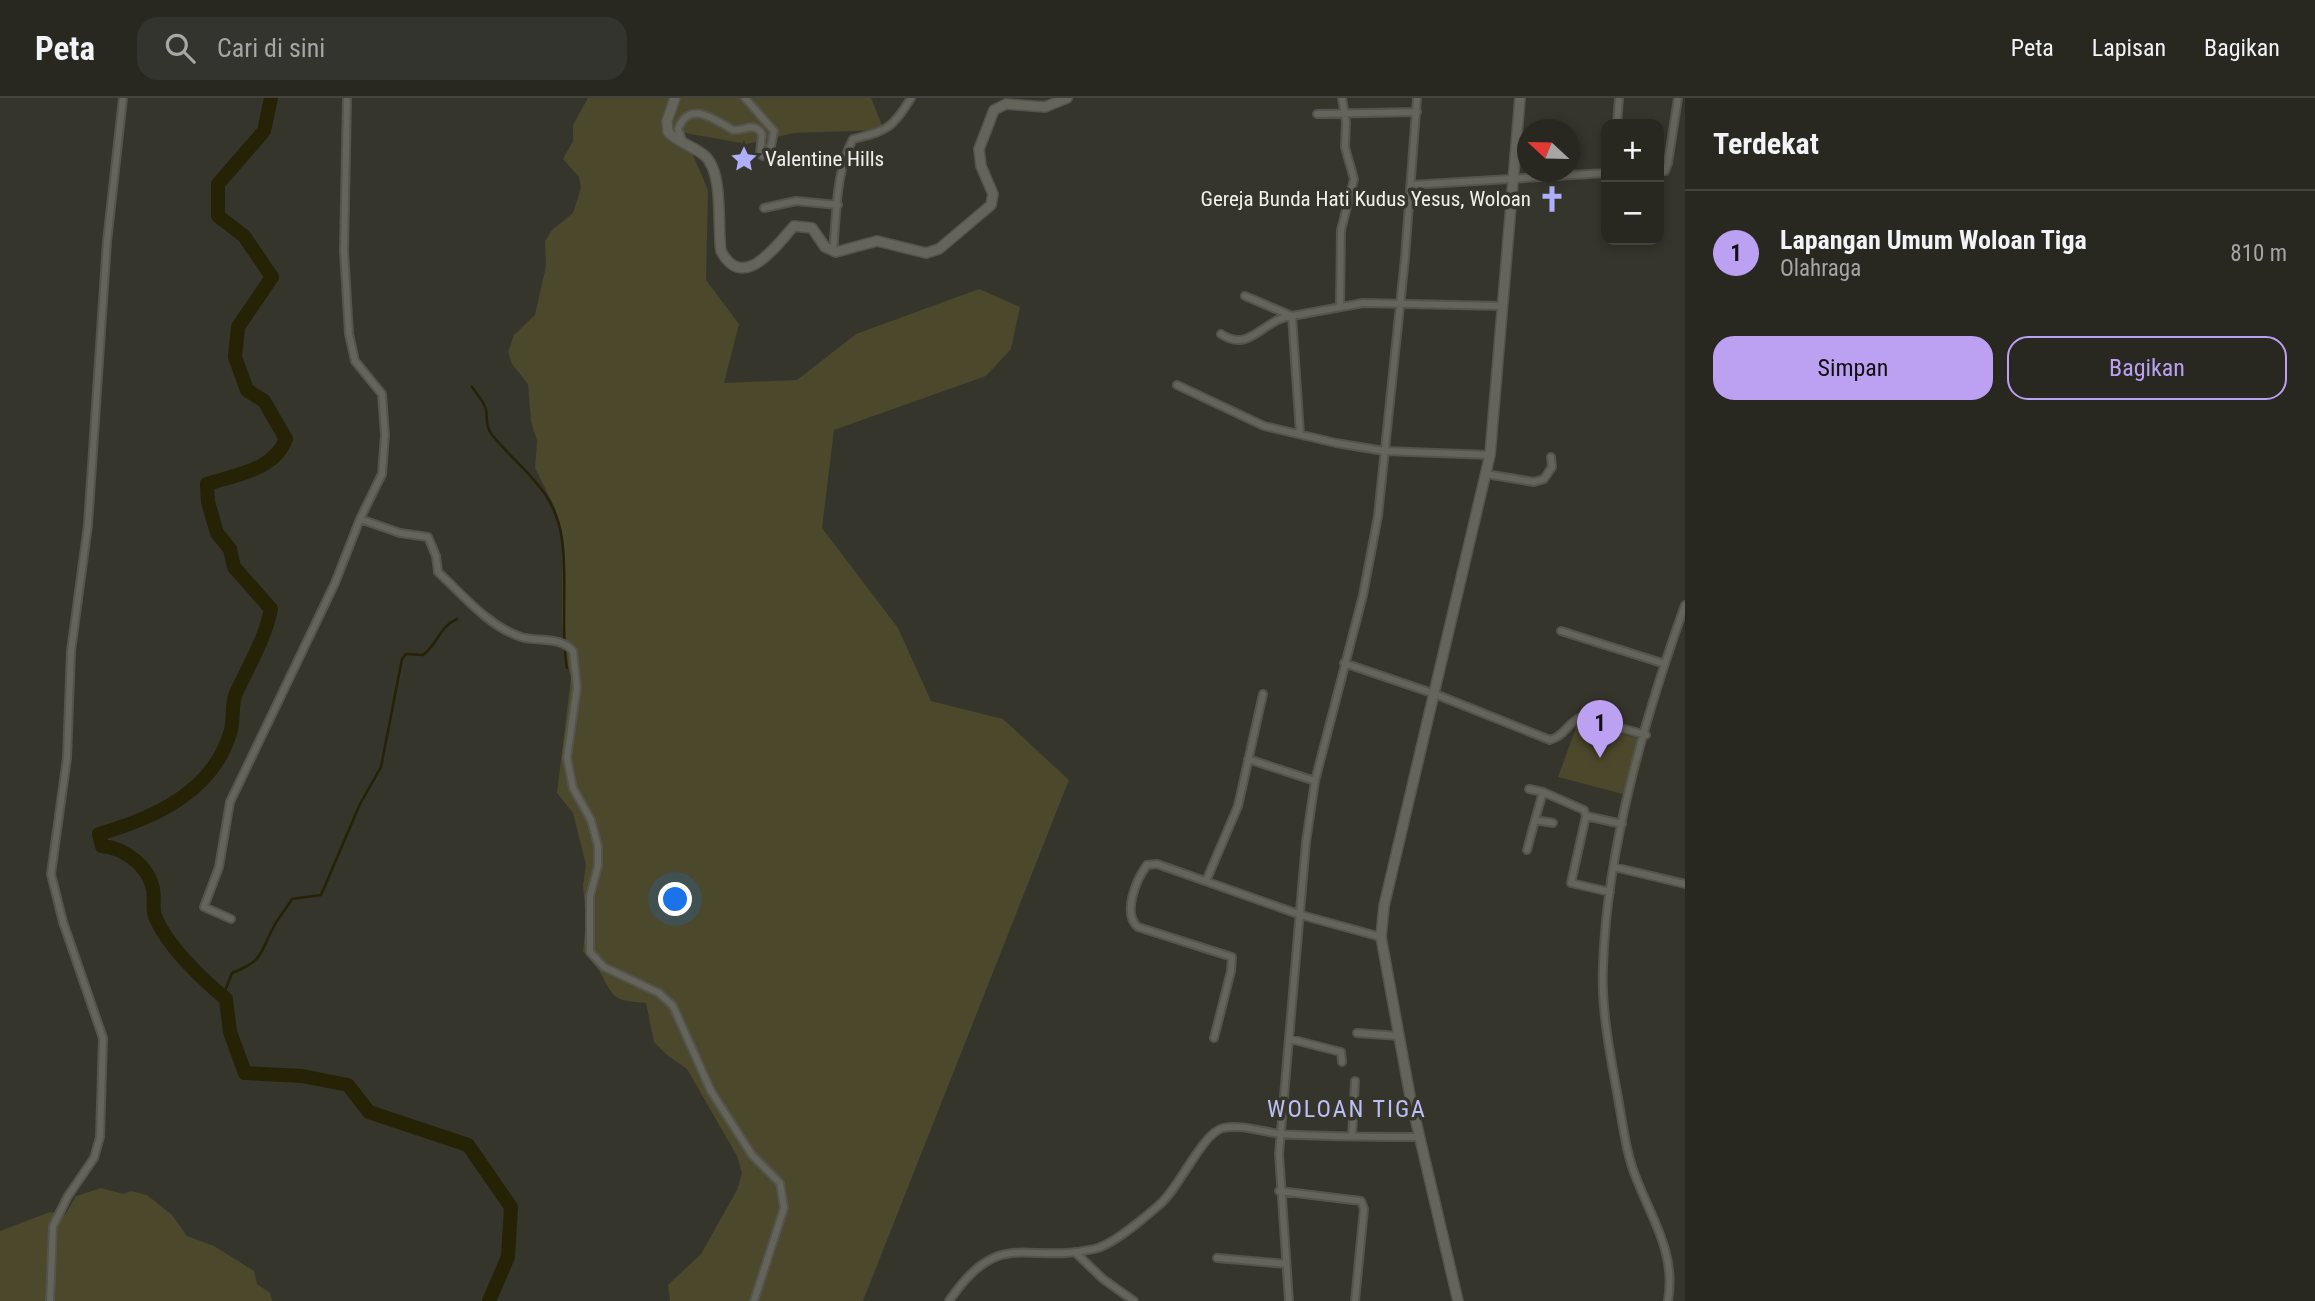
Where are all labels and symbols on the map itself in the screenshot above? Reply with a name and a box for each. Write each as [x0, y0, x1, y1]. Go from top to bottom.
north arrow [1517, 119, 1580, 182]
place icon: Valentine Hills [729, 144, 759, 174]
place label: Valentine Hills [765, 147, 884, 171]
church icon: Gereja Bunda Hati Kudus Yesus, Woloan [1537, 184, 1567, 214]
place label: Gereja Bunda Hati Kudus Yesus, Woloan [1200, 187, 1531, 211]
pin: 1 [1577, 700, 1623, 758]
your location [658, 882, 692, 916]
district label: WOLOAN TIGA [1267, 1095, 1427, 1123]

